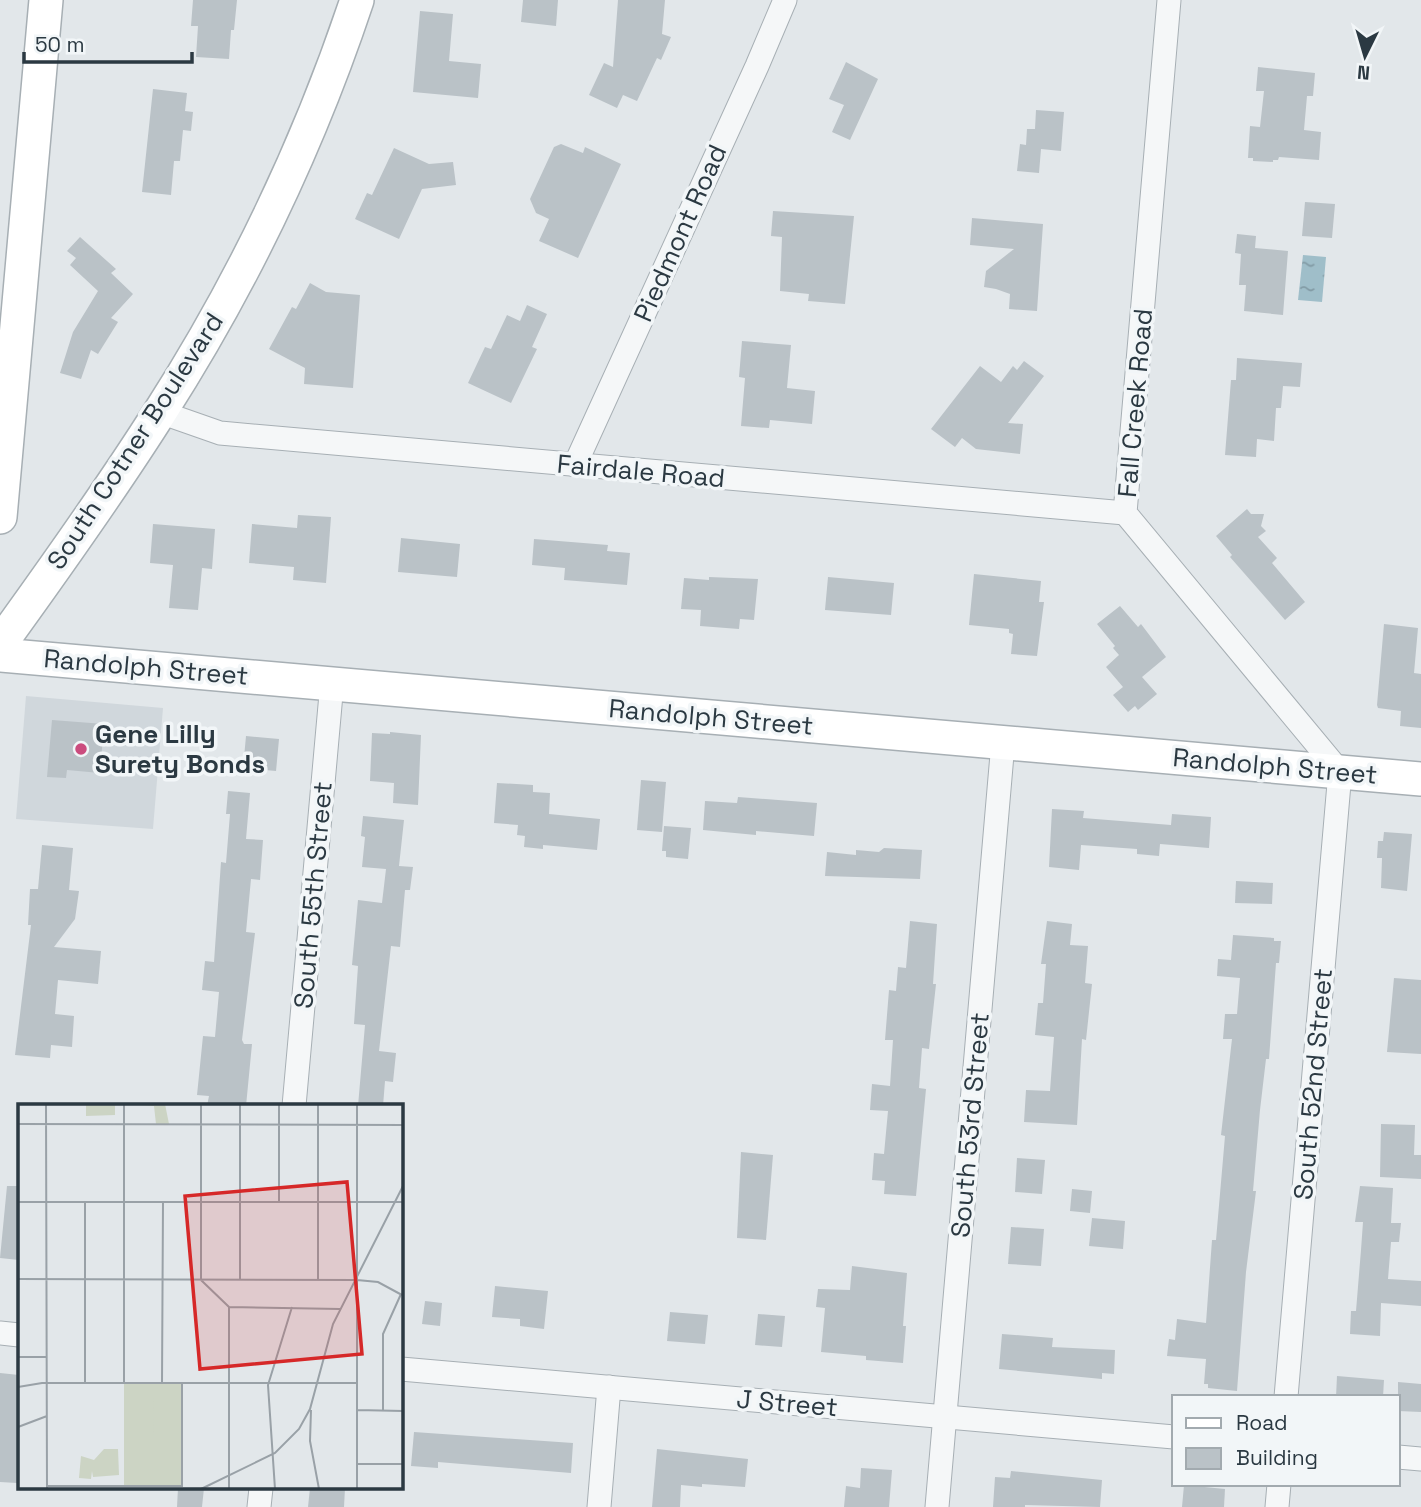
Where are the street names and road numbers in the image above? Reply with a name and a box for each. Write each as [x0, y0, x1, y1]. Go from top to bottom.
street label: Piedmont Road [626, 139, 734, 327]
street label: South Cotner Boulevard [39, 306, 231, 576]
street label: Fall Creek Road [1110, 307, 1160, 499]
street label: Fairdale Road [556, 447, 726, 495]
street label: Randolph Street [42, 641, 250, 693]
street label: Randolph Street [607, 691, 815, 743]
street label: Randolph Street [1171, 740, 1379, 792]
street label: South 55th Street [286, 780, 340, 1010]
street label: South 52nd Street [1286, 967, 1340, 1201]
street label: South 53rd Street [943, 1011, 997, 1239]
street label: J Street [735, 1382, 839, 1424]

